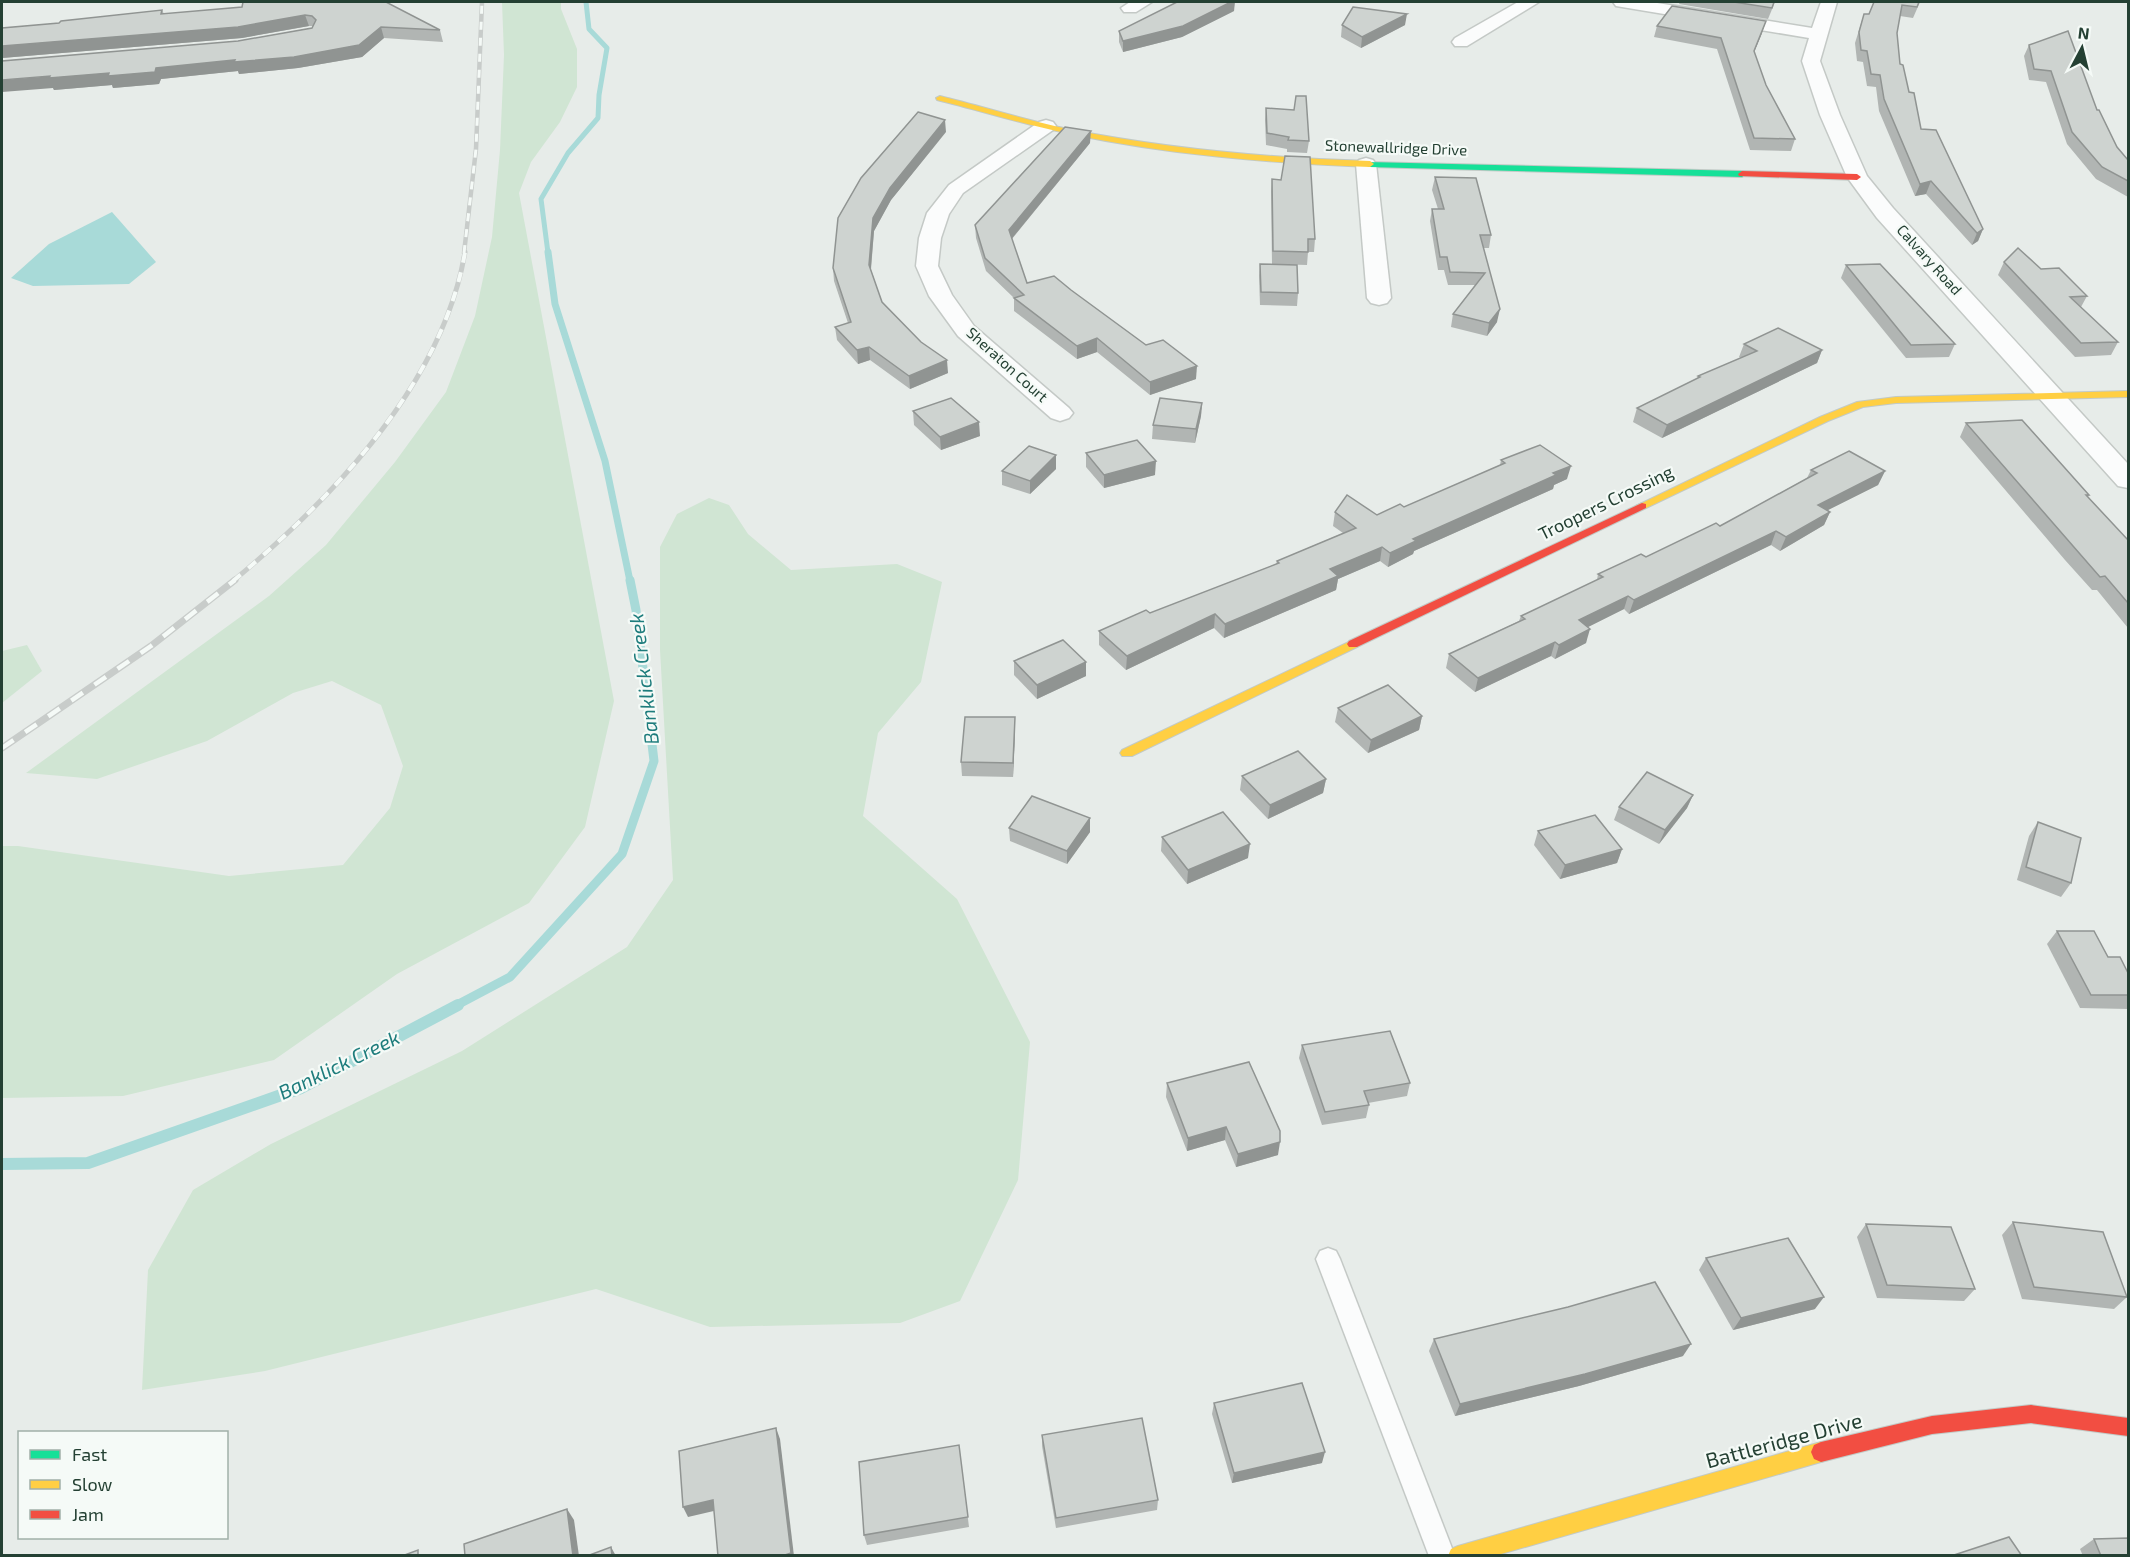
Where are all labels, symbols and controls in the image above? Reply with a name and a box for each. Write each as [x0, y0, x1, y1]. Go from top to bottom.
north arrow [2052, 18, 2112, 78]
text: N [2077, 22, 2091, 43]
street label: Stonewallridge Drive [1325, 136, 1468, 158]
street label: Calvary Road [1893, 220, 1966, 298]
street label: Sheraton Court [963, 323, 1052, 406]
street label: Troopers Crossing [1534, 460, 1677, 544]
water label: Banklick Creek [623, 612, 663, 746]
water label: Banklick Creek [274, 1024, 403, 1104]
street label: Battleridge Drive [1703, 1407, 1865, 1472]
legend [18, 1431, 228, 1539]
text: Fast [72, 1443, 107, 1465]
text: Slow [72, 1473, 113, 1495]
text: Jam [72, 1503, 104, 1525]

